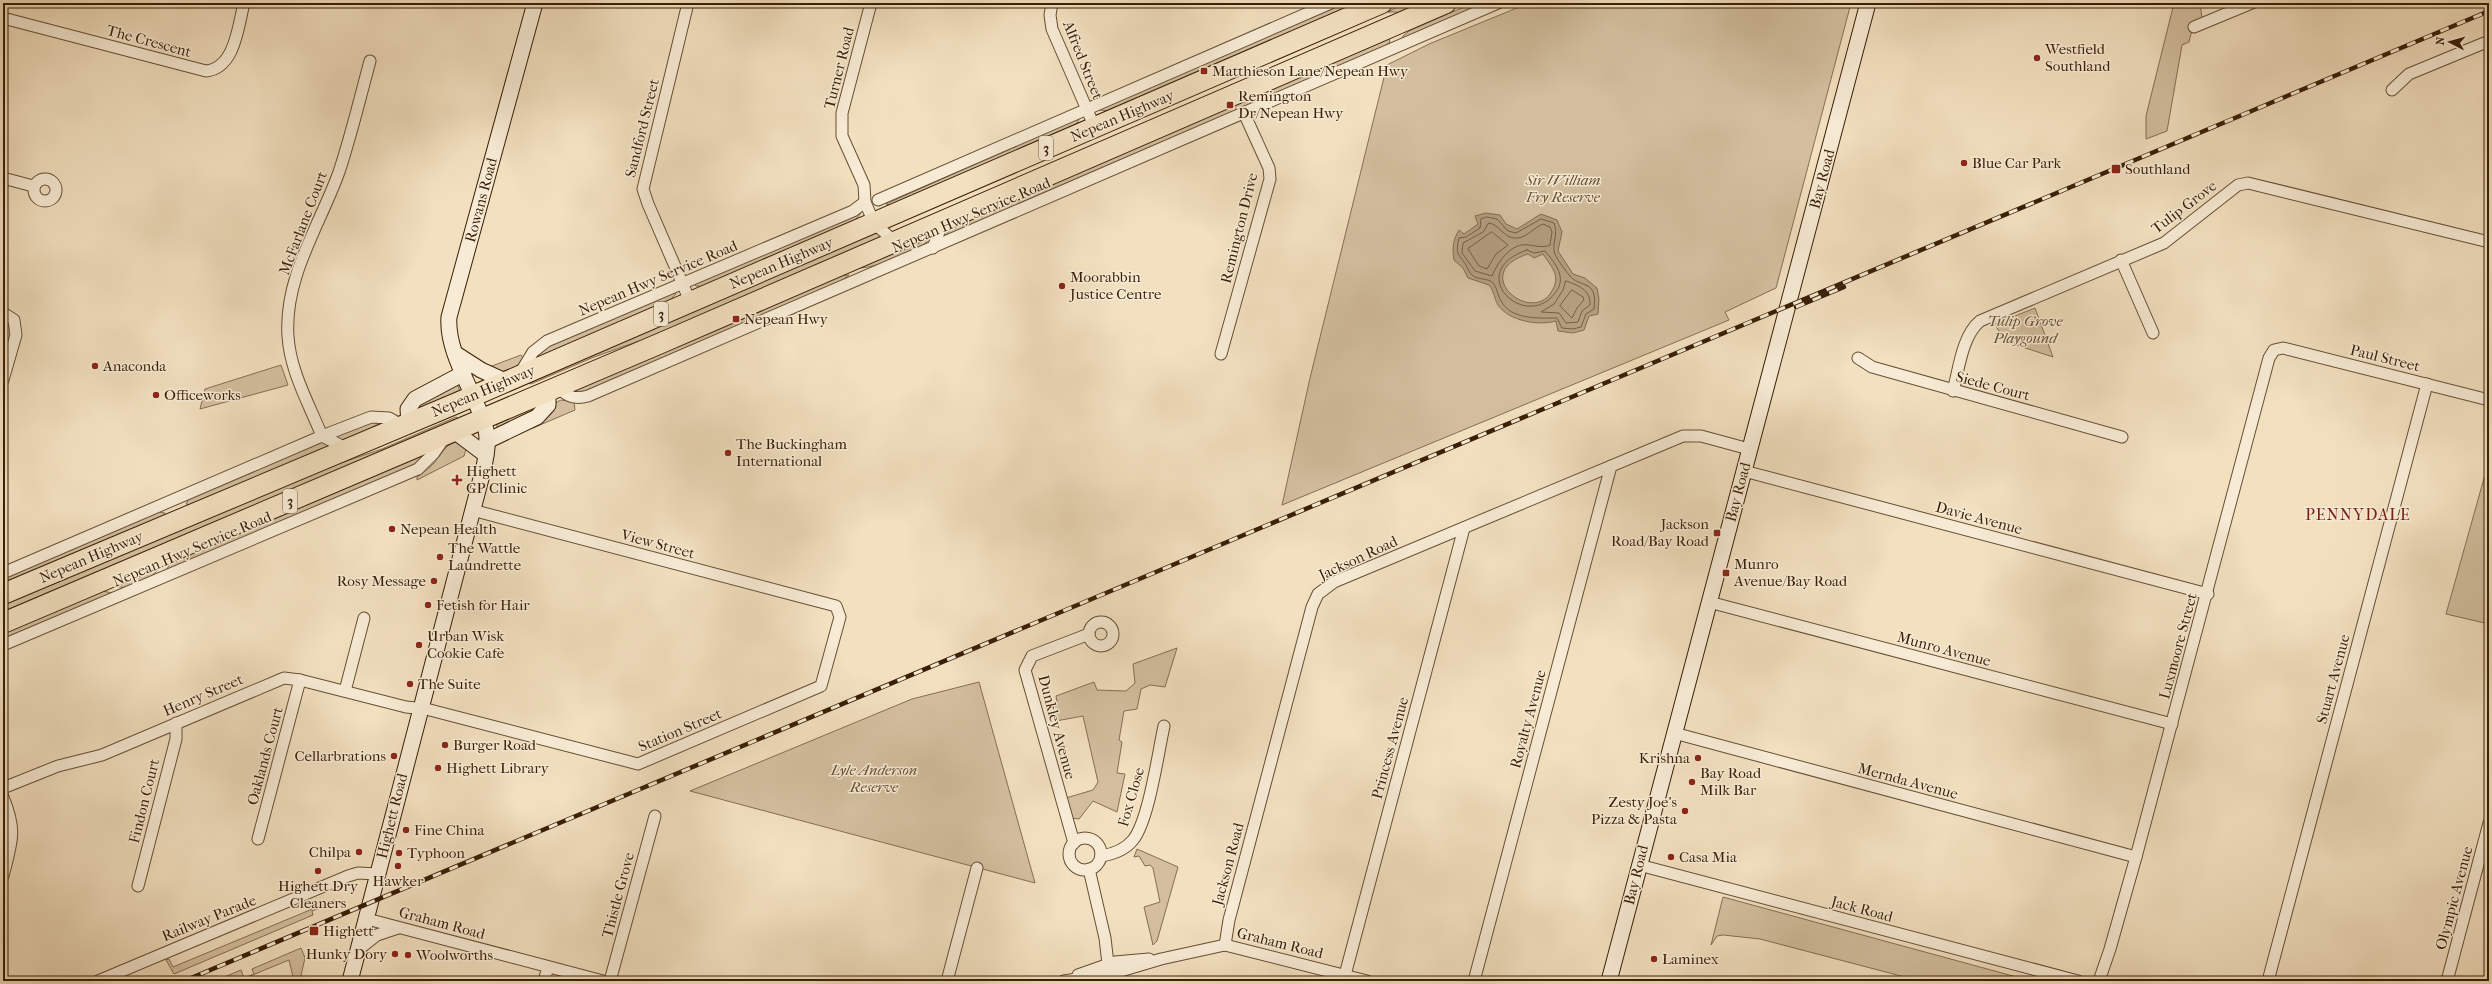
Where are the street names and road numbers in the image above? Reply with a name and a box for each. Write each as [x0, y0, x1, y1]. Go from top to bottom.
street label: Alfred Street [1059, 17, 1107, 103]
street label: The Crescent [105, 21, 194, 61]
street label: Turner Road [820, 24, 858, 111]
street label: Sandford Street [621, 76, 663, 179]
street label: Nepean Highway [1067, 86, 1178, 146]
road number: 3 [1039, 136, 1053, 160]
street label: Bay Road [1805, 146, 1839, 211]
street label: Rowans Road [461, 155, 501, 244]
street label: McFarlane Court [275, 168, 331, 277]
street label: Remington Drive [1217, 170, 1262, 285]
street label: Nepean Hwy Service Road [889, 173, 1054, 257]
street label: Tulip Grove [2148, 176, 2221, 237]
street label: Nepean Highway [726, 233, 837, 293]
street label: Nepean Hwy Service Road [576, 236, 741, 320]
road number: 3 [654, 302, 668, 326]
street label: Paul Street [2348, 341, 2422, 376]
street label: Nepean Highway [428, 361, 539, 421]
street label: Siede Court [1954, 367, 2033, 405]
street label: Bay Road [1721, 459, 1755, 524]
road number: 3 [283, 489, 297, 513]
street label: Davie Avenue [1934, 498, 2025, 538]
street label: Nepean Hwy Service Road [110, 507, 275, 591]
street label: View Street [618, 525, 697, 563]
street label: Nepean Highway [36, 527, 147, 587]
street label: Jackson Road [1315, 532, 1401, 585]
street label: Luxmoore Street [2155, 590, 2201, 701]
street label: Munro Avenue [1895, 628, 1993, 670]
street label: Stuart Avenue [2312, 632, 2354, 726]
street label: Royalty Avenue [1506, 667, 1550, 770]
street label: Henry Street [160, 670, 246, 720]
street label: Dunkley Avenue [1034, 673, 1080, 782]
street label: Princess Avenue [1368, 694, 1412, 801]
street label: Oaklands Court [243, 704, 287, 807]
street label: Station Street [636, 704, 725, 756]
street label: Findon Court [125, 756, 163, 845]
street label: Mernda Avenue [1856, 759, 1960, 803]
street label: Fox Close [1114, 765, 1148, 829]
street label: Highett Road [373, 771, 411, 861]
street label: Jackson Road [1208, 820, 1248, 908]
street label: Bay Road [1620, 842, 1652, 907]
street label: Olympic Avenue [2431, 844, 2477, 952]
street label: Thistle Grove [598, 850, 638, 940]
street label: Railway Parade [159, 891, 259, 945]
street label: Jack Road [1828, 892, 1896, 926]
street label: Graham Road [397, 903, 488, 943]
street label: Graham Road [1235, 924, 1326, 963]

